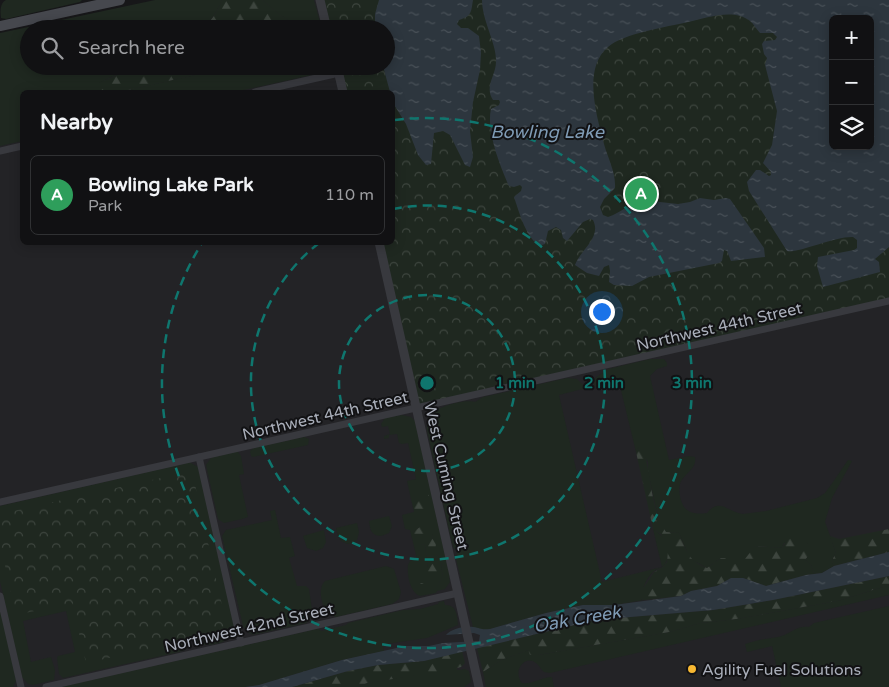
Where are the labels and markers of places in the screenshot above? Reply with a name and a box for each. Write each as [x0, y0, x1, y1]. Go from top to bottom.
pin: A [625, 175, 657, 213]
centre of rings [418, 374, 436, 392]
place label: Agility Fuel Solutions [702, 660, 861, 680]
marker: Agility Fuel Solutions [686, 663, 698, 675]

